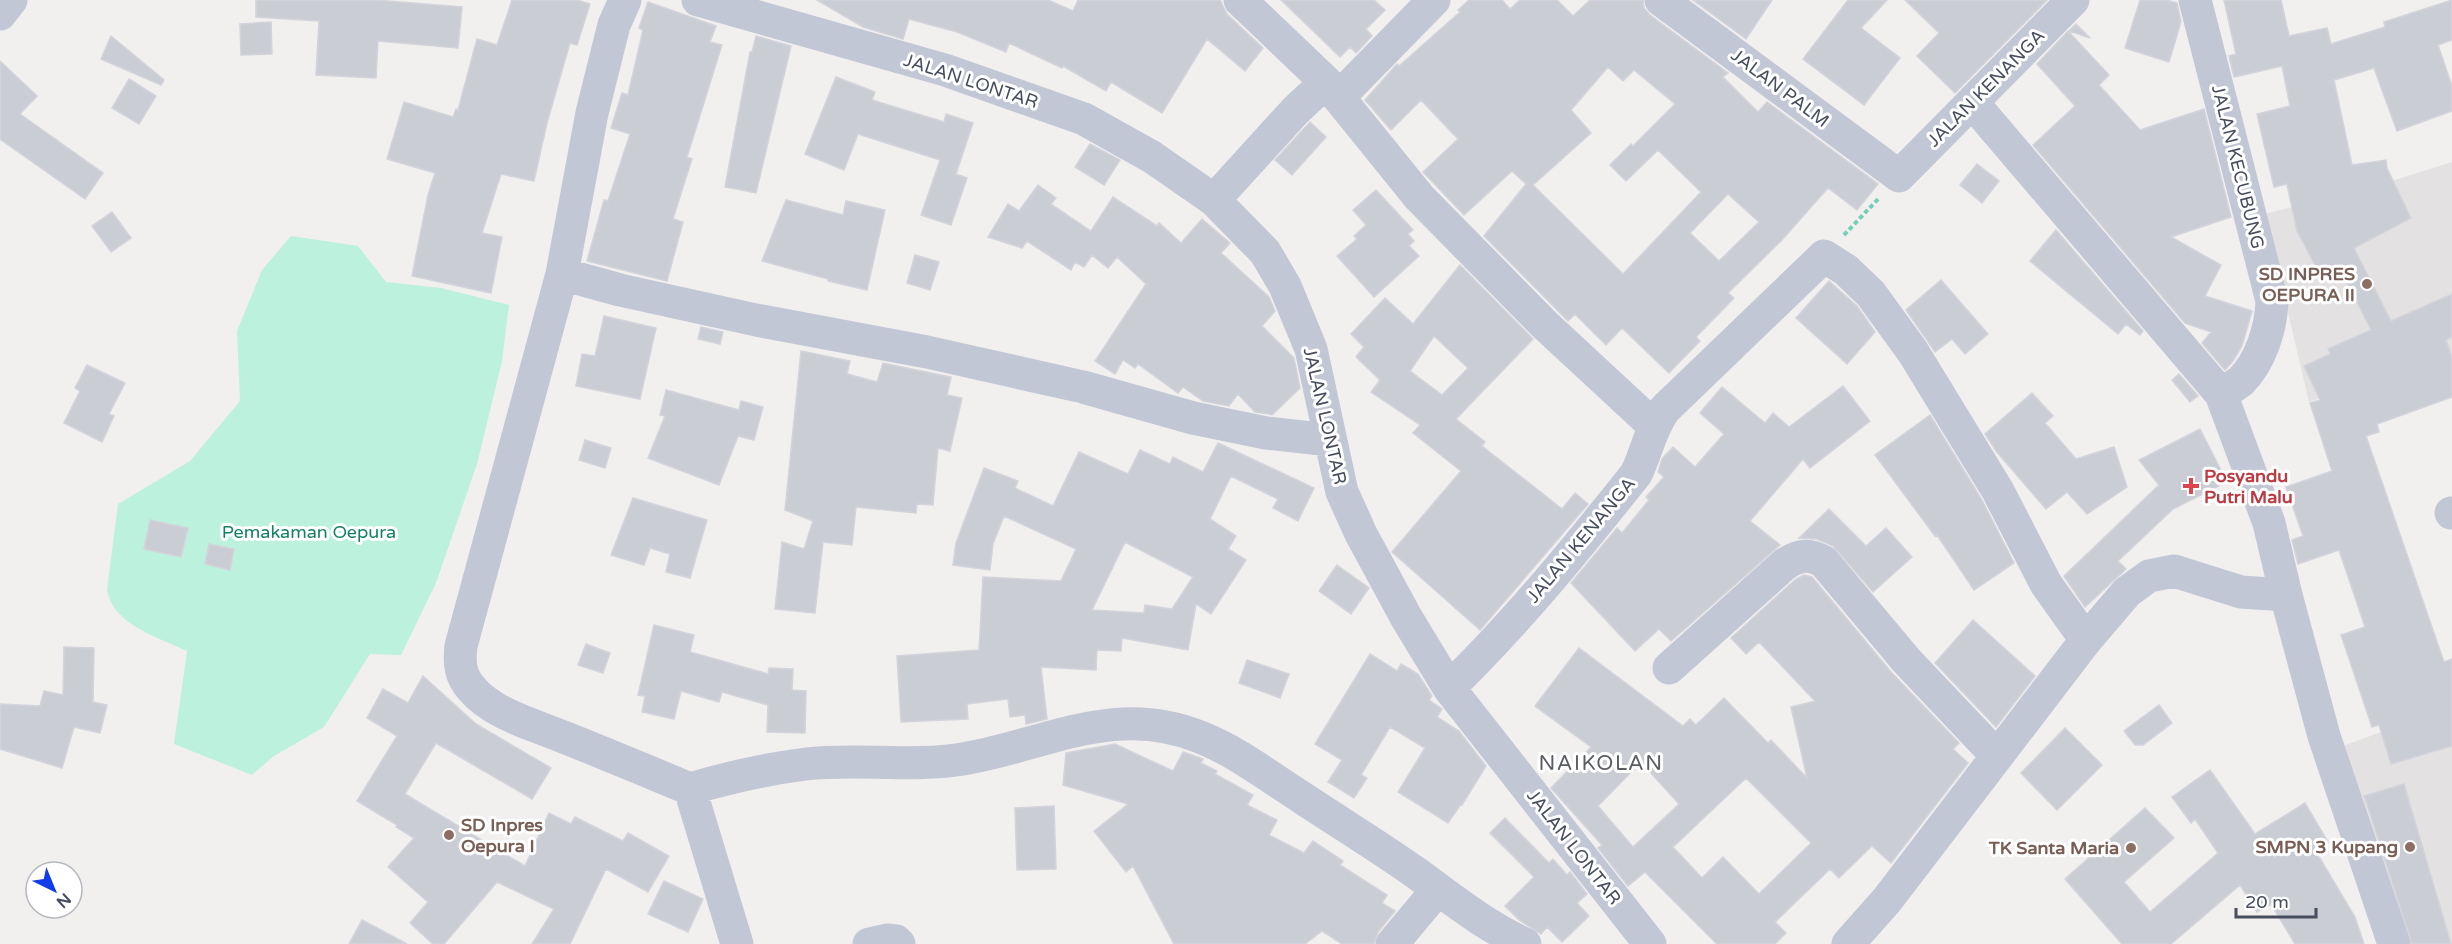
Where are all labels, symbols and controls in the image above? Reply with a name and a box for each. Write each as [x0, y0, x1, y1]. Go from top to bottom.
street label: JALAN KENANGA [1923, 25, 2049, 151]
street label: JALAN PALM [1727, 44, 1833, 132]
street label: JALAN LONTAR [901, 49, 1041, 113]
street label: JALAN KECUBUNG [2207, 83, 2269, 251]
place label: SD INPRES OEPURA II [2259, 263, 2355, 306]
marker: SD INPRES OEPURA II [2360, 277, 2374, 291]
street label: JALAN LONTAR [1299, 345, 1351, 487]
place label: Posyandu Putri Malu [2204, 465, 2293, 508]
street label: JALAN KENANGA [1522, 473, 1640, 607]
marker: Posyandu Putri Malu [2182, 477, 2200, 495]
park label: Pemakaman Oepura [222, 521, 396, 543]
district label: NAIKOLAN [1538, 751, 1664, 776]
street label: JALAN LONTAR [1522, 785, 1626, 909]
place label: SD Inpres Oepura I [461, 814, 543, 857]
marker: SD Inpres Oepura I [442, 828, 456, 842]
place label: SMPN 3 Kupang [2255, 836, 2398, 858]
place label: TK Santa Maria [1988, 837, 2119, 859]
marker: SMPN 3 Kupang [2403, 840, 2417, 854]
marker: TK Santa Maria [2124, 841, 2138, 855]
north arrow [24, 860, 84, 920]
scale bar [2236, 881, 2316, 919]
text: N [52, 889, 75, 912]
text: 20 m [2245, 891, 2289, 913]

